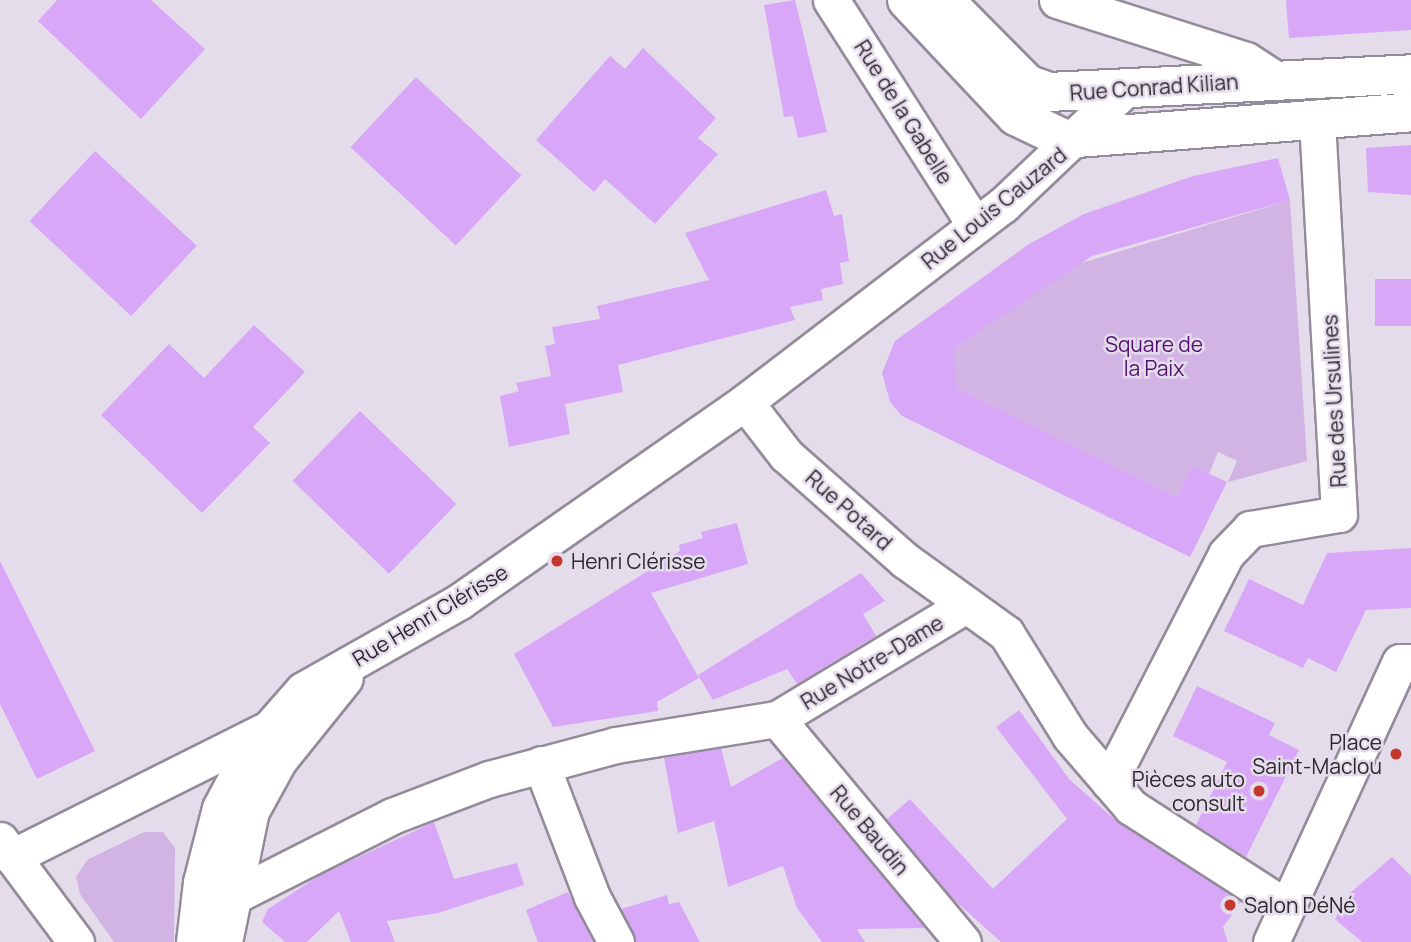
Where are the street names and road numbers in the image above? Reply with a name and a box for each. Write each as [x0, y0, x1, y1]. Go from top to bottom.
street label: Rue de la Gabelle [850, 35, 958, 189]
street label: Rue Conrad Kilian [1069, 69, 1239, 105]
street label: Rue Louis Cauzard [916, 142, 1072, 274]
street label: Rue des Ursulines [1317, 314, 1351, 488]
street label: Rue Potard [801, 465, 897, 555]
street label: Rue Henri Clérisse [348, 559, 512, 671]
street label: Rue Notre-Dame [796, 610, 948, 714]
street label: Rue Baudin [825, 780, 915, 880]

